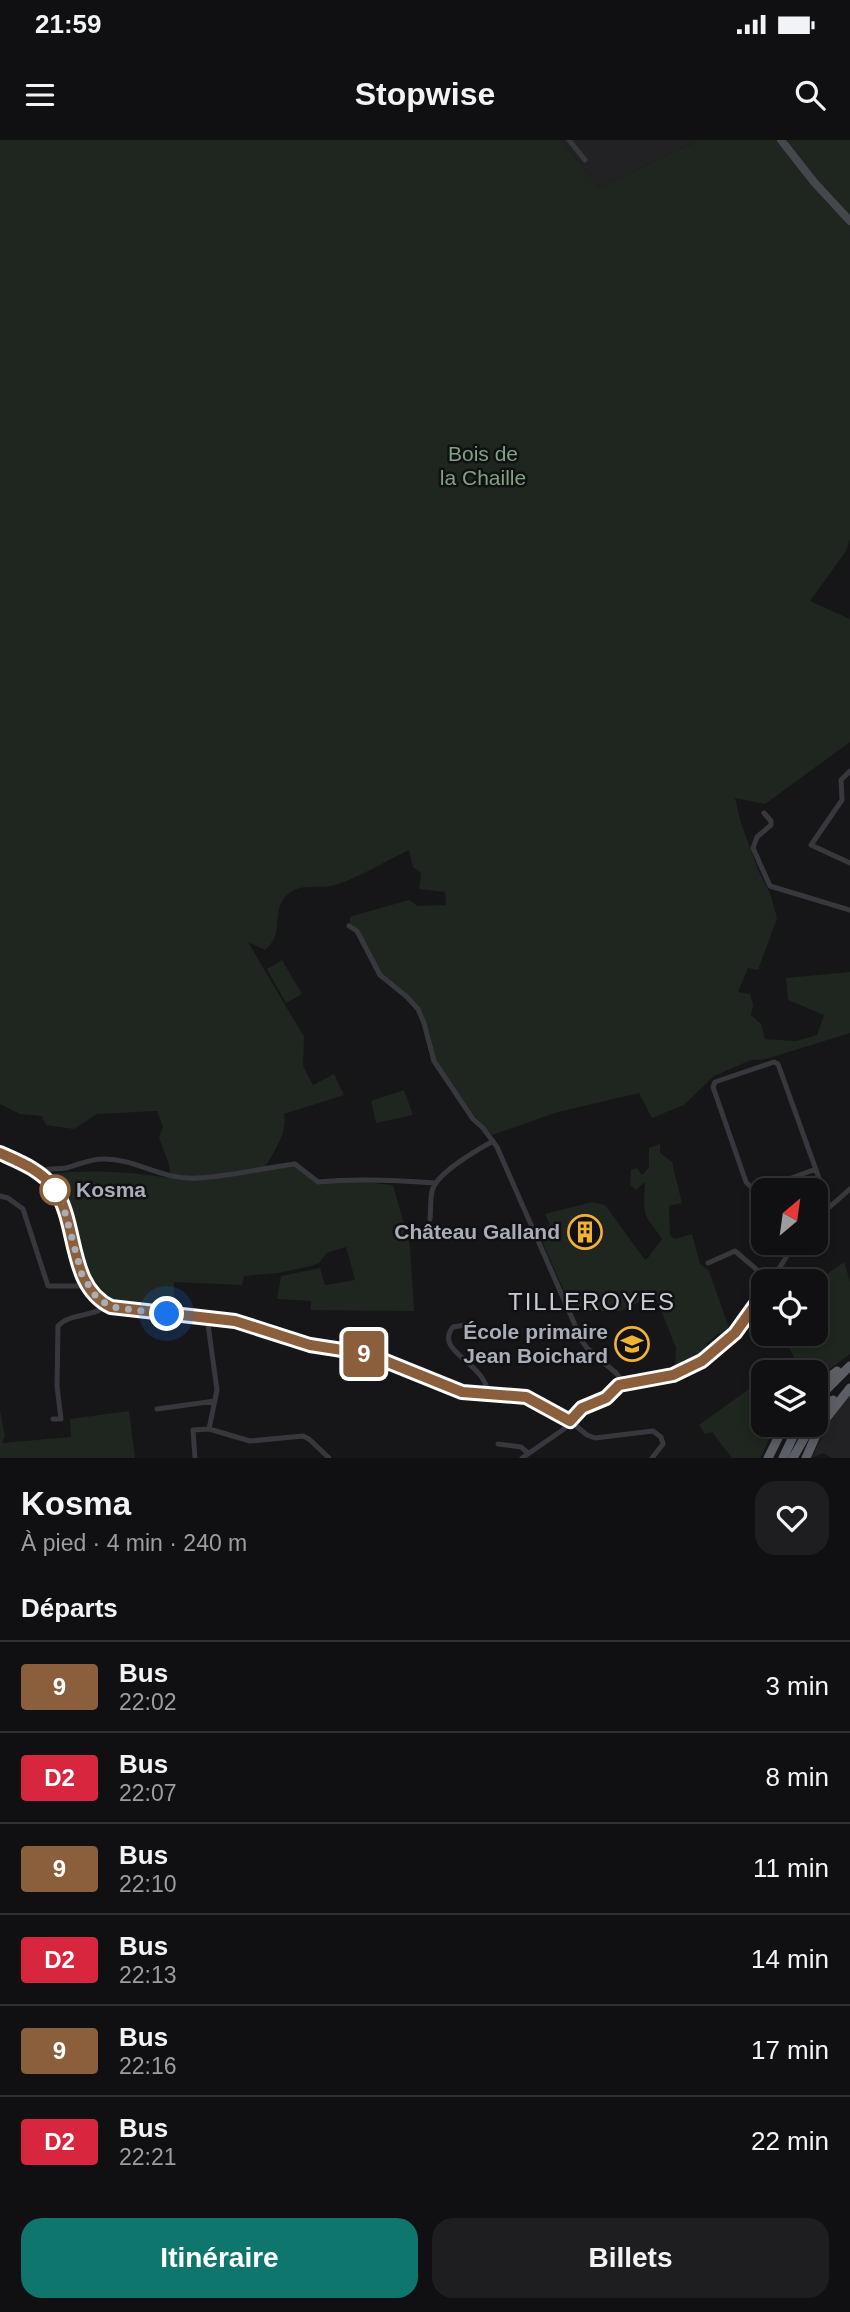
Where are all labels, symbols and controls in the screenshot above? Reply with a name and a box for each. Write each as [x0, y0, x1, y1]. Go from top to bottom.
text: 21:59 [35, 9, 102, 39]
icon: menu [21, 76, 59, 114]
text: Stopwise [355, 76, 495, 112]
icon: search [791, 76, 829, 114]
park label: Bois de la Chaille [440, 442, 526, 489]
marker: Kosma [40, 1175, 70, 1205]
place label: Kosma [76, 1178, 146, 1201]
north arrow [751, 1178, 828, 1255]
map controls [751, 1178, 828, 1437]
building icon: Château Galland [566, 1213, 604, 1251]
place label: Château Galland [394, 1220, 560, 1243]
button: locate [751, 1269, 828, 1346]
district label: TILLEROYES [508, 1288, 676, 1315]
your location [149, 1296, 184, 1331]
place label: École primaire Jean Boichard [463, 1320, 608, 1367]
school or university icon: École primaire Jean Boichard [613, 1325, 651, 1363]
line badge: 9 [341, 1331, 387, 1377]
text: 9 [357, 1340, 371, 1367]
button: layers [751, 1360, 828, 1437]
button: heart [755, 1481, 829, 1555]
text: Kosma [21, 1485, 131, 1522]
text: À pied · 4 min · 240 m [21, 1530, 247, 1556]
text: Départs [21, 1593, 118, 1623]
text: Bus [119, 1658, 168, 1688]
text: 3 min [765, 1671, 829, 1701]
text: 9 [53, 1673, 66, 1700]
text: 22:02 [119, 1689, 177, 1715]
text: Bus [119, 1749, 168, 1779]
text: 8 min [765, 1762, 829, 1792]
text: D2 [44, 1764, 75, 1791]
text: 22:07 [119, 1780, 177, 1806]
text: Bus [119, 1840, 168, 1870]
text: 11 min [753, 1853, 829, 1883]
text: 9 [53, 1855, 66, 1882]
text: 22:10 [119, 1871, 177, 1897]
text: Bus [119, 1931, 168, 1961]
text: 14 min [751, 1944, 829, 1974]
text: D2 [44, 1946, 75, 1973]
text: 22:13 [119, 1962, 177, 1988]
text: Bus [119, 2022, 168, 2052]
text: 17 min [751, 2035, 829, 2065]
text: 9 [53, 2037, 66, 2064]
text: 22:16 [119, 2053, 177, 2079]
text: Bus [119, 2113, 168, 2143]
text: 22 min [751, 2126, 829, 2156]
text: D2 [44, 2128, 75, 2155]
text: 22:21 [119, 2144, 177, 2170]
button: Itinéraire [21, 2218, 418, 2298]
button: Billets [432, 2218, 829, 2298]

